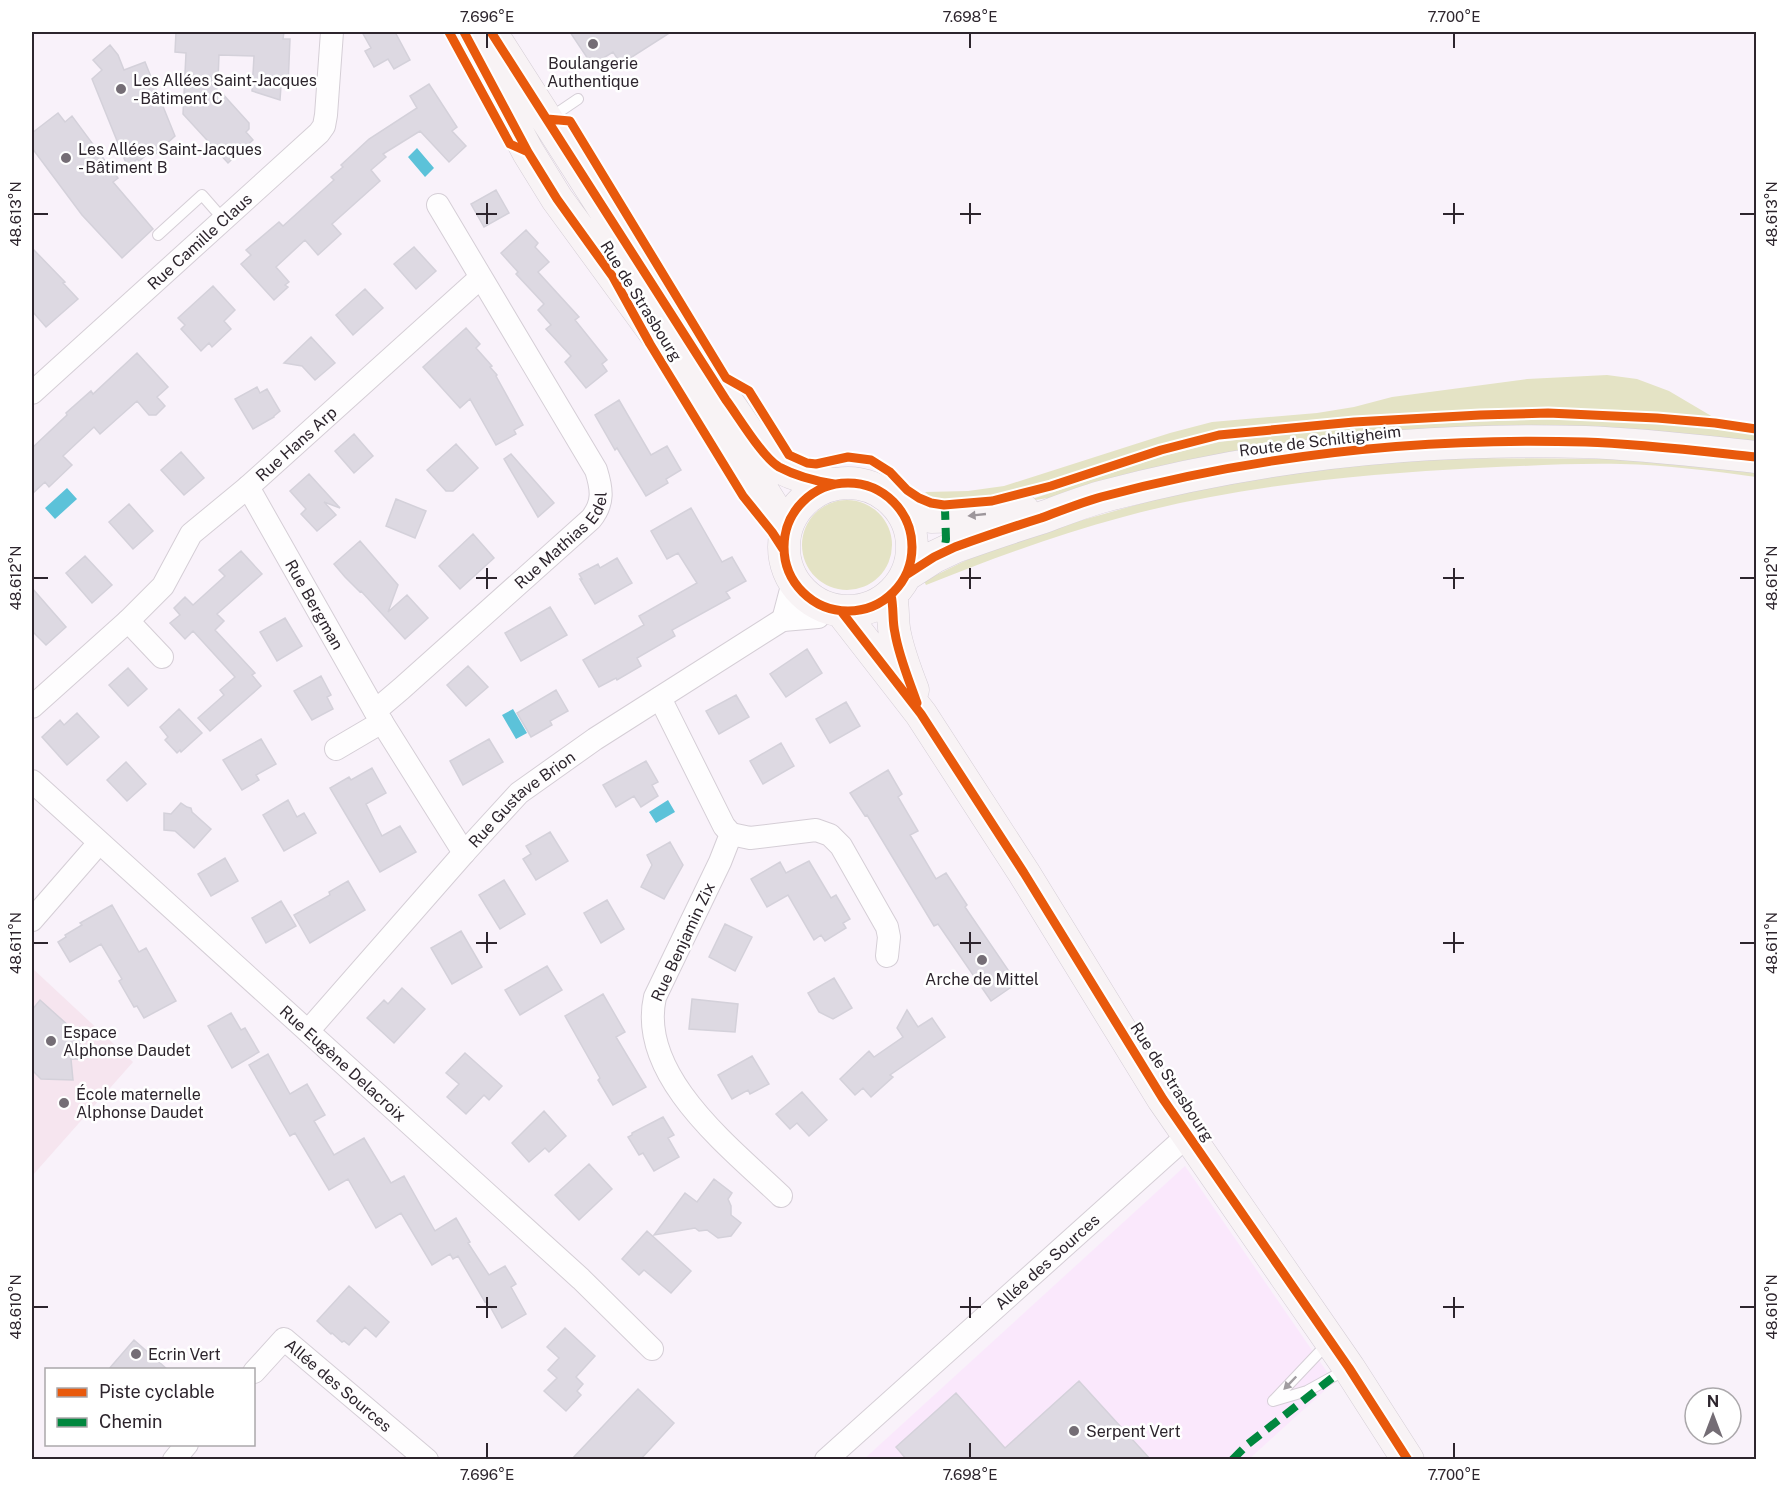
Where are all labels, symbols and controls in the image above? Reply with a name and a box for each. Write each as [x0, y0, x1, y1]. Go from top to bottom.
text: 7.696°E [460, 8, 514, 25]
text: 7.698°E [942, 8, 998, 25]
text: 7.700°E [1427, 8, 1481, 25]
marker: Boulangerie Authentique [586, 37, 600, 51]
place label: Boulangerie Authentique [547, 54, 639, 91]
place label: Les Allées Saint-Jacques - Bâtiment C [133, 71, 317, 108]
marker: Les Allées Saint-Jacques - Bâtiment C [114, 82, 128, 96]
place label: Les Allées Saint-Jacques - Bâtiment B [78, 140, 262, 177]
marker: Les Allées Saint-Jacques - Bâtiment B [59, 151, 73, 165]
text: 48.613°N [7, 181, 24, 247]
text: 48.613°N [1763, 181, 1780, 247]
street label: Rue Camille Claus [143, 189, 256, 293]
street label: Rue de Strasbourg [596, 237, 686, 365]
street label: Rue Hans Arp [252, 402, 340, 485]
street label: Route de Schiltigheim [1238, 422, 1402, 460]
street label: Rue Mathias Edel [511, 492, 610, 592]
one-way arrow [968, 510, 987, 520]
text: 48.612°N [7, 545, 24, 611]
text: 48.612°N [1763, 545, 1780, 611]
street label: Rue Bergman [282, 556, 348, 653]
street label: Rue Gustave Brion [464, 747, 578, 851]
street label: Rue Benjamin Zix [647, 880, 719, 1004]
text: 48.611°N [7, 912, 24, 974]
text: 48.611°N [1763, 912, 1780, 974]
marker: Arche de Mittel [975, 953, 989, 967]
place label: Arche de Mittel [925, 970, 1039, 989]
street label: Rue Eugène Delacroix [276, 1001, 410, 1125]
street label: Rue de Strasbourg [1126, 1019, 1218, 1145]
place label: Espace Alphonse Daudet [63, 1023, 191, 1060]
marker: Espace Alphonse Daudet [44, 1034, 58, 1048]
place label: École maternelle Alphonse Daudet [76, 1084, 204, 1122]
marker: École maternelle Alphonse Daudet [57, 1096, 71, 1110]
street label: Allée des Sources [991, 1210, 1103, 1313]
text: 48.610°N [7, 1274, 24, 1340]
text: 48.610°N [1763, 1274, 1780, 1340]
street label: Allée des Sources [281, 1335, 396, 1436]
place label: Ecrin Vert [148, 1345, 221, 1364]
marker: Ecrin Vert [129, 1347, 143, 1361]
legend [45, 1368, 255, 1446]
one-way arrow [1283, 1376, 1297, 1391]
text: Piste cyclable [99, 1381, 215, 1402]
north arrow [1683, 1386, 1743, 1446]
text: N [1707, 1392, 1719, 1411]
text: Chemin [99, 1411, 163, 1432]
place label: Serpent Vert [1086, 1422, 1181, 1441]
marker: Serpent Vert [1067, 1424, 1081, 1438]
text: 7.696°E [460, 1466, 514, 1483]
text: 7.698°E [942, 1466, 998, 1483]
text: 7.700°E [1427, 1466, 1481, 1483]

